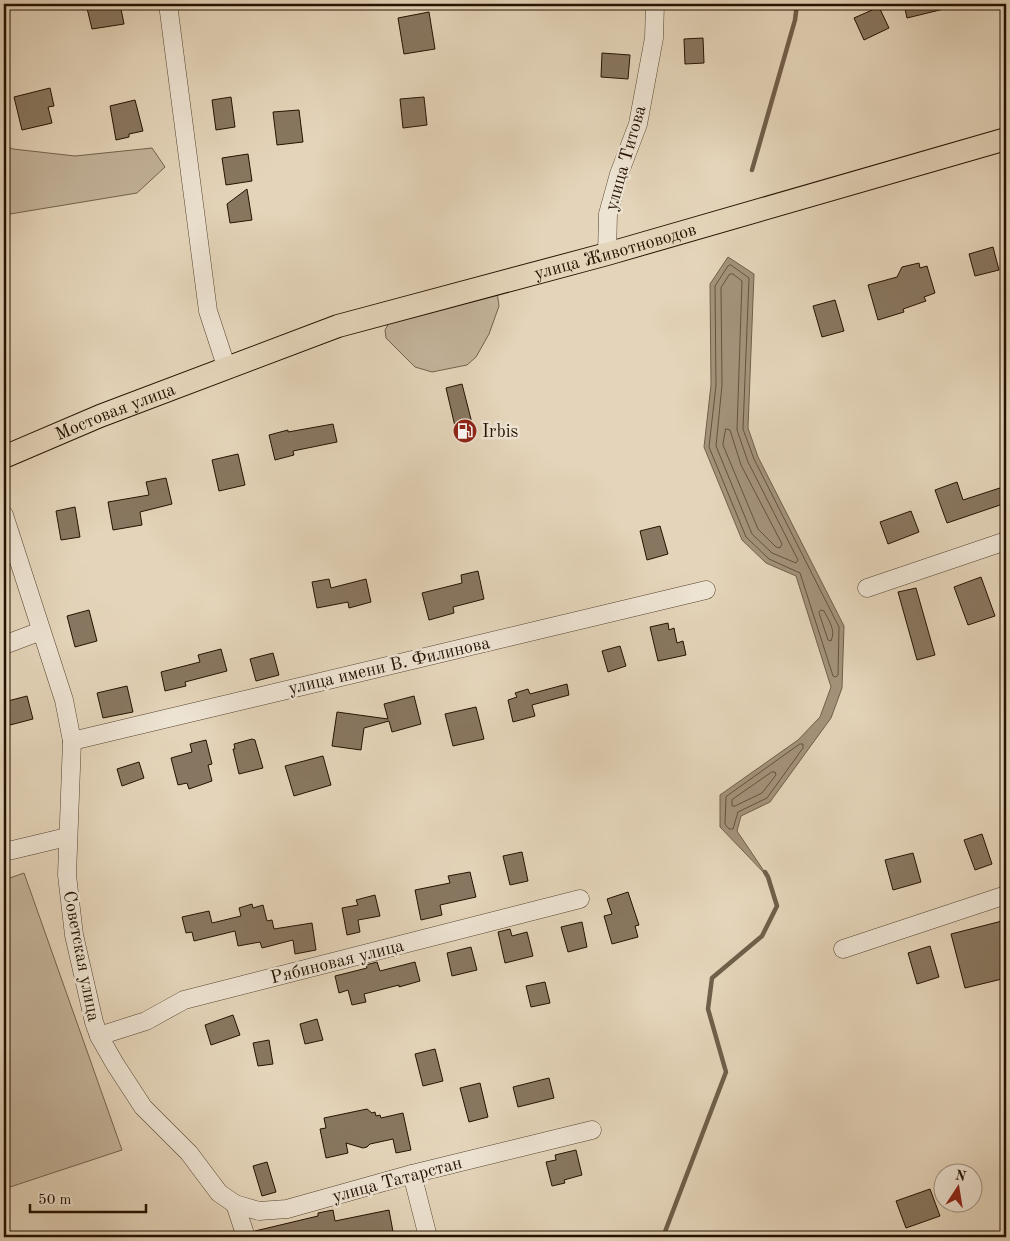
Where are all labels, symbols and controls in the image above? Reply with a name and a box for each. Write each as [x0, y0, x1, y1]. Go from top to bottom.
street label: улица Титова [602, 104, 650, 213]
street label: улица Животноводов [532, 221, 699, 283]
street label: Мостовая улица [53, 380, 178, 444]
fuel station icon: Irbis [452, 418, 478, 444]
place label: Irbis [482, 423, 519, 441]
street label: улица имени В. Филинова [287, 634, 492, 698]
street label: Советская улица [60, 889, 103, 1023]
street label: Рябиновая улица [269, 937, 406, 987]
street label: улица Татарстан [330, 1154, 464, 1206]
north arrow [932, 1164, 982, 1214]
text: N [954, 1168, 967, 1184]
scale bar [30, 1181, 146, 1213]
text: 50 m [38, 1193, 72, 1208]

